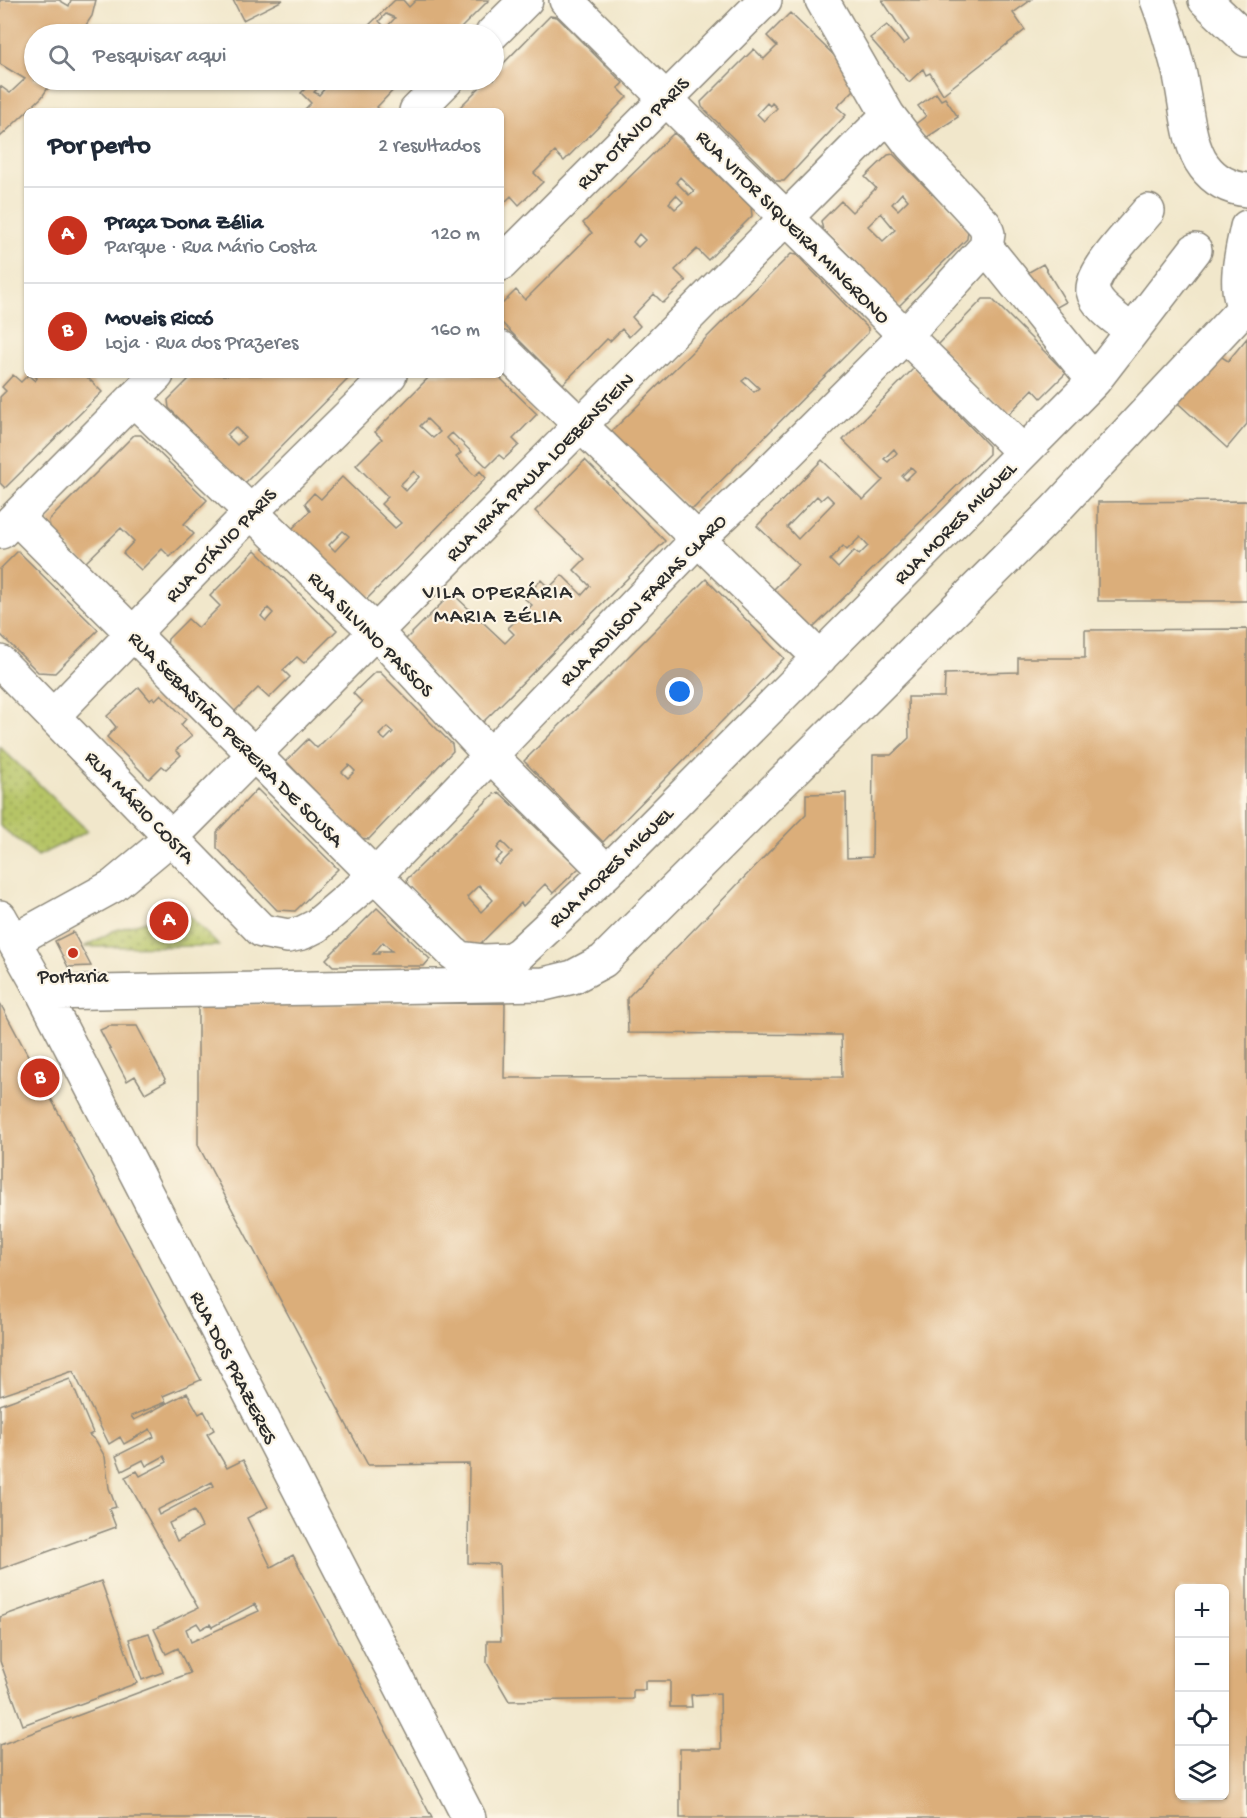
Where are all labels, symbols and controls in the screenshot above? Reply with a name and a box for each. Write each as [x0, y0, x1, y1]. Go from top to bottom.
search box [24, 24, 504, 90]
icon: search [45, 41, 78, 74]
text: Pesquisar aqui [93, 44, 227, 70]
street label: RUA OTÁVIO PARIS [572, 71, 696, 196]
street label: RUA VITOR SIQUEIRA MINGRONO [690, 127, 893, 330]
text: Por perto [48, 132, 151, 163]
text: 2 resultados [378, 136, 480, 159]
text: Praça Dona Zélia [105, 211, 263, 237]
text: A [62, 224, 73, 247]
text: 120 m [432, 224, 480, 247]
text: Parque · Rua Mário Costa [105, 237, 317, 260]
text: Moveis Riccó [105, 307, 214, 333]
text: B [62, 320, 73, 343]
text: 160 m [431, 320, 480, 343]
text: Loja · Rua dos Prazeres [105, 333, 298, 356]
street label: RUA IRMÃ PAULA LOEBENSTEIN [442, 369, 641, 568]
street label: RUA MORES MIGUEL [890, 458, 1023, 591]
street label: RUA OTÁVIO PARIS [161, 483, 283, 608]
street label: RUA ADILSON FARIAS CLARO [556, 511, 733, 692]
street label: RUA SILVINO PASSOS [302, 568, 438, 704]
district label: VILA OPERÁRIA MARIA ZÉLIA [422, 581, 573, 631]
street label: RUA SEBASTIÃO PEREIRA DE SOUSA [122, 627, 349, 854]
your location [665, 677, 694, 706]
street label: RUA MÁRIO COSTA [79, 746, 200, 870]
street label: RUA MORES MIGUEL [545, 803, 680, 934]
pin: A [150, 898, 188, 944]
marker: Portaria [66, 946, 80, 960]
place label: Portaria [37, 967, 109, 990]
pin: B [20, 1056, 60, 1100]
street label: RUA DOS PRAZERES [183, 1288, 281, 1450]
map controls [1175, 1584, 1229, 1800]
button: + [1175, 1584, 1229, 1638]
button: − [1175, 1638, 1229, 1692]
button: locate [1175, 1692, 1229, 1746]
button: layers [1175, 1746, 1229, 1800]

